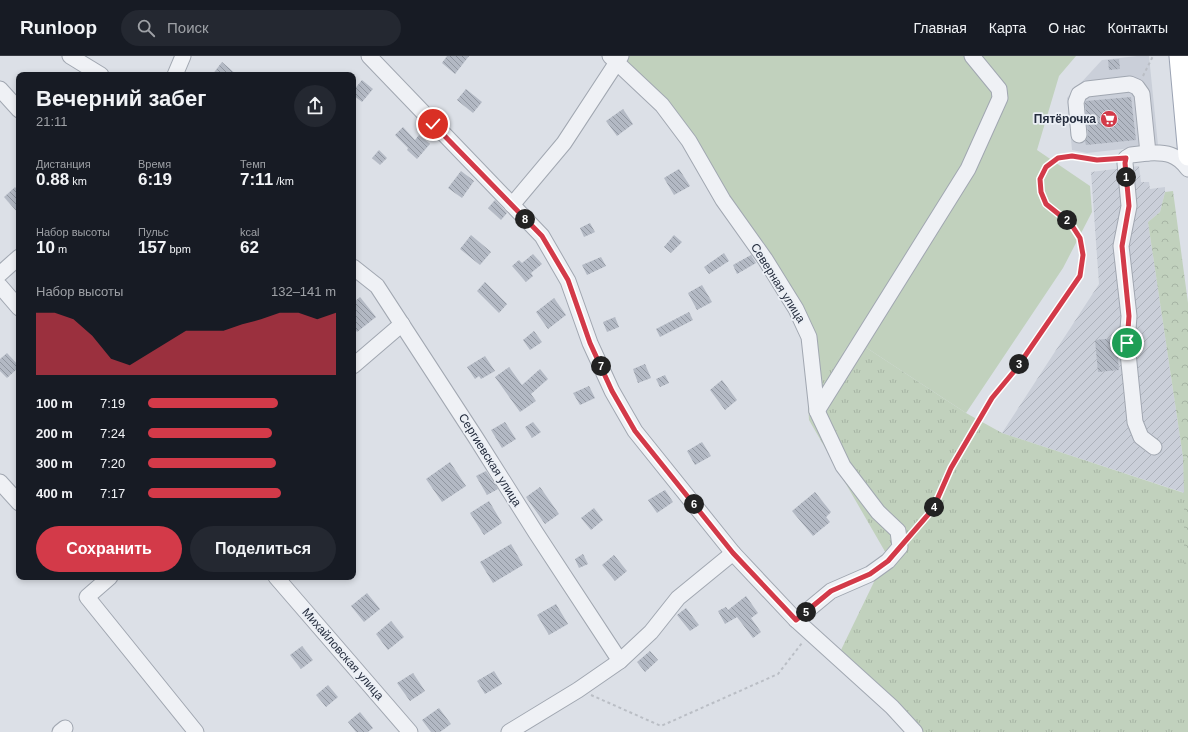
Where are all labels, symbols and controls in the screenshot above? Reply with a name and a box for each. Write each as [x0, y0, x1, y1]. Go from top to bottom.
search box [121, 10, 401, 46]
text: Runloop [20, 17, 97, 38]
icon: search [135, 17, 157, 39]
text: Поиск [167, 19, 209, 36]
text: Главная [913, 20, 967, 36]
text: Карта [989, 20, 1026, 36]
text: О нас [1048, 20, 1086, 36]
text: Контакты [1108, 20, 1168, 36]
button: share [294, 85, 336, 127]
text: Вечерний забег [36, 86, 206, 111]
pin [416, 107, 450, 141]
supermarket icon: Пятёрочка [1099, 109, 1119, 129]
place label: Пятёрочка [1034, 112, 1096, 126]
icon: check [422, 113, 444, 135]
text: 21:11 [36, 114, 68, 129]
text: Дистанция [36, 158, 91, 170]
text: Время [138, 158, 171, 170]
text: Темп [240, 158, 266, 170]
pin: 1 [1116, 167, 1136, 187]
text: 0.88 [36, 170, 69, 189]
text: 6:19 [138, 170, 172, 189]
text: 7:11 [240, 170, 273, 189]
text: 1 [1123, 171, 1129, 183]
text: km [69, 175, 87, 187]
text: /km [273, 175, 294, 187]
pin: 8 [515, 209, 535, 229]
pin: 2 [1057, 210, 1077, 230]
text: 8 [522, 213, 528, 225]
text: 2 [1064, 214, 1070, 226]
text: Набор высоты [36, 226, 110, 238]
text: Пульс [138, 226, 169, 238]
text: kcal [240, 226, 260, 238]
text: 10 [36, 238, 55, 257]
text: 157 [138, 238, 166, 257]
text: 62 [240, 238, 259, 257]
street label: Северная улица [748, 241, 808, 326]
text: m [55, 243, 67, 255]
text: bpm [166, 243, 191, 255]
text: Набор высоты [36, 284, 123, 299]
text: 132–141 m [271, 284, 336, 299]
pin [1110, 326, 1144, 360]
icon: arrive [1116, 332, 1138, 354]
pin: 3 [1009, 354, 1029, 374]
pin: 7 [591, 356, 611, 376]
text: 3 [1016, 358, 1022, 370]
text: 7 [598, 360, 604, 372]
text: 100 m [36, 396, 73, 411]
text: 7:19 [100, 396, 125, 411]
street label: Сергиевская улица [456, 411, 524, 509]
text: 200 m [36, 426, 73, 441]
text: 7:24 [100, 426, 125, 441]
text: 300 m [36, 456, 73, 471]
text: 7:20 [100, 456, 125, 471]
text: 400 m [36, 486, 73, 501]
text: 7:17 [100, 486, 125, 501]
pin: 6 [684, 494, 704, 514]
pin: 4 [924, 497, 944, 517]
text: 6 [691, 498, 697, 510]
text: 4 [931, 501, 937, 513]
button: Сохранить [36, 526, 182, 572]
button: Поделиться [190, 526, 336, 572]
pin: 5 [796, 602, 816, 622]
street label: Михайловская улица [299, 605, 387, 703]
text: 5 [803, 606, 809, 618]

